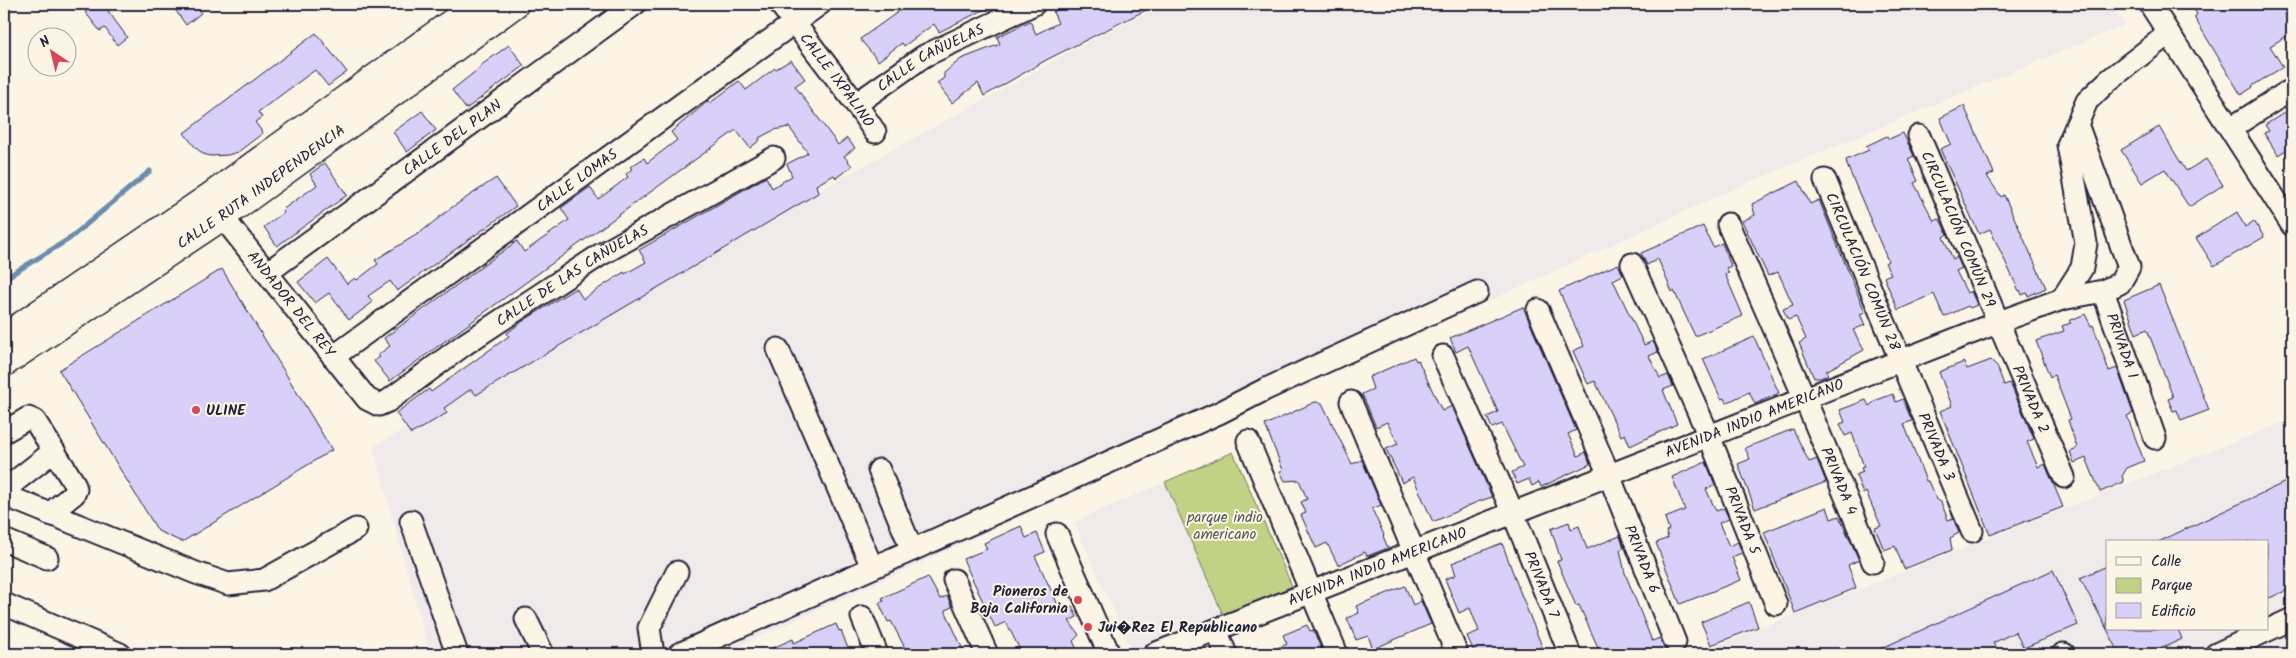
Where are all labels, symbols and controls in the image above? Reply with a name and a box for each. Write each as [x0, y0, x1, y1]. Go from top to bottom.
street label: CALLE CAÑUELAS [872, 18, 988, 99]
north arrow [28, 28, 78, 78]
street label: CALLE IXPALINO [793, 28, 880, 133]
text: N [35, 31, 55, 54]
street label: CALLE DEL PLAN [398, 94, 507, 183]
street label: CALLE RUTA INDEPENDENCIA [172, 119, 351, 256]
street label: CALLE LOMAS [532, 143, 623, 219]
street label: CIRCULACIÓN COMÚN 29 [1914, 147, 2002, 312]
street label: CIRCULACIÓN COMÚN 28 [1818, 189, 1907, 355]
street label: CALLE DE LAS CAÑUELAS [492, 219, 653, 333]
street label: ANDADOR DEL REY [241, 246, 341, 364]
street label: PRIVADA 1 [2099, 310, 2144, 382]
street label: PRIVADA 2 [2005, 362, 2055, 438]
street label: AVENIDA INDIO AMERICANO [1662, 373, 1848, 465]
place label: ULINE [206, 399, 246, 423]
marker: ULINE [190, 404, 202, 416]
street label: PRIVADA 3 [1911, 409, 1961, 485]
street label: PRIVADA 4 [1813, 444, 1863, 519]
street label: PRIVADA 5 [1717, 483, 1766, 559]
park label: parque indio americano [1186, 506, 1263, 547]
street label: AVENIDA INDIO AMERICANO [1285, 521, 1471, 613]
street label: PRIVADA 6 [1617, 522, 1666, 597]
legend [2106, 540, 2268, 630]
street label: PRIVADA 7 [1517, 548, 1566, 623]
text: Calle [2151, 550, 2181, 574]
text: Parque [2151, 574, 2192, 598]
place label: Pioneros de Baja California [970, 580, 1069, 621]
marker: Pioneros de Baja California [1072, 594, 1084, 606]
text: Edificio [2151, 600, 2196, 624]
place label: Jui�Rez El Republicano [1098, 616, 1257, 640]
marker: Jui�Rez El Republicano [1082, 621, 1094, 633]

